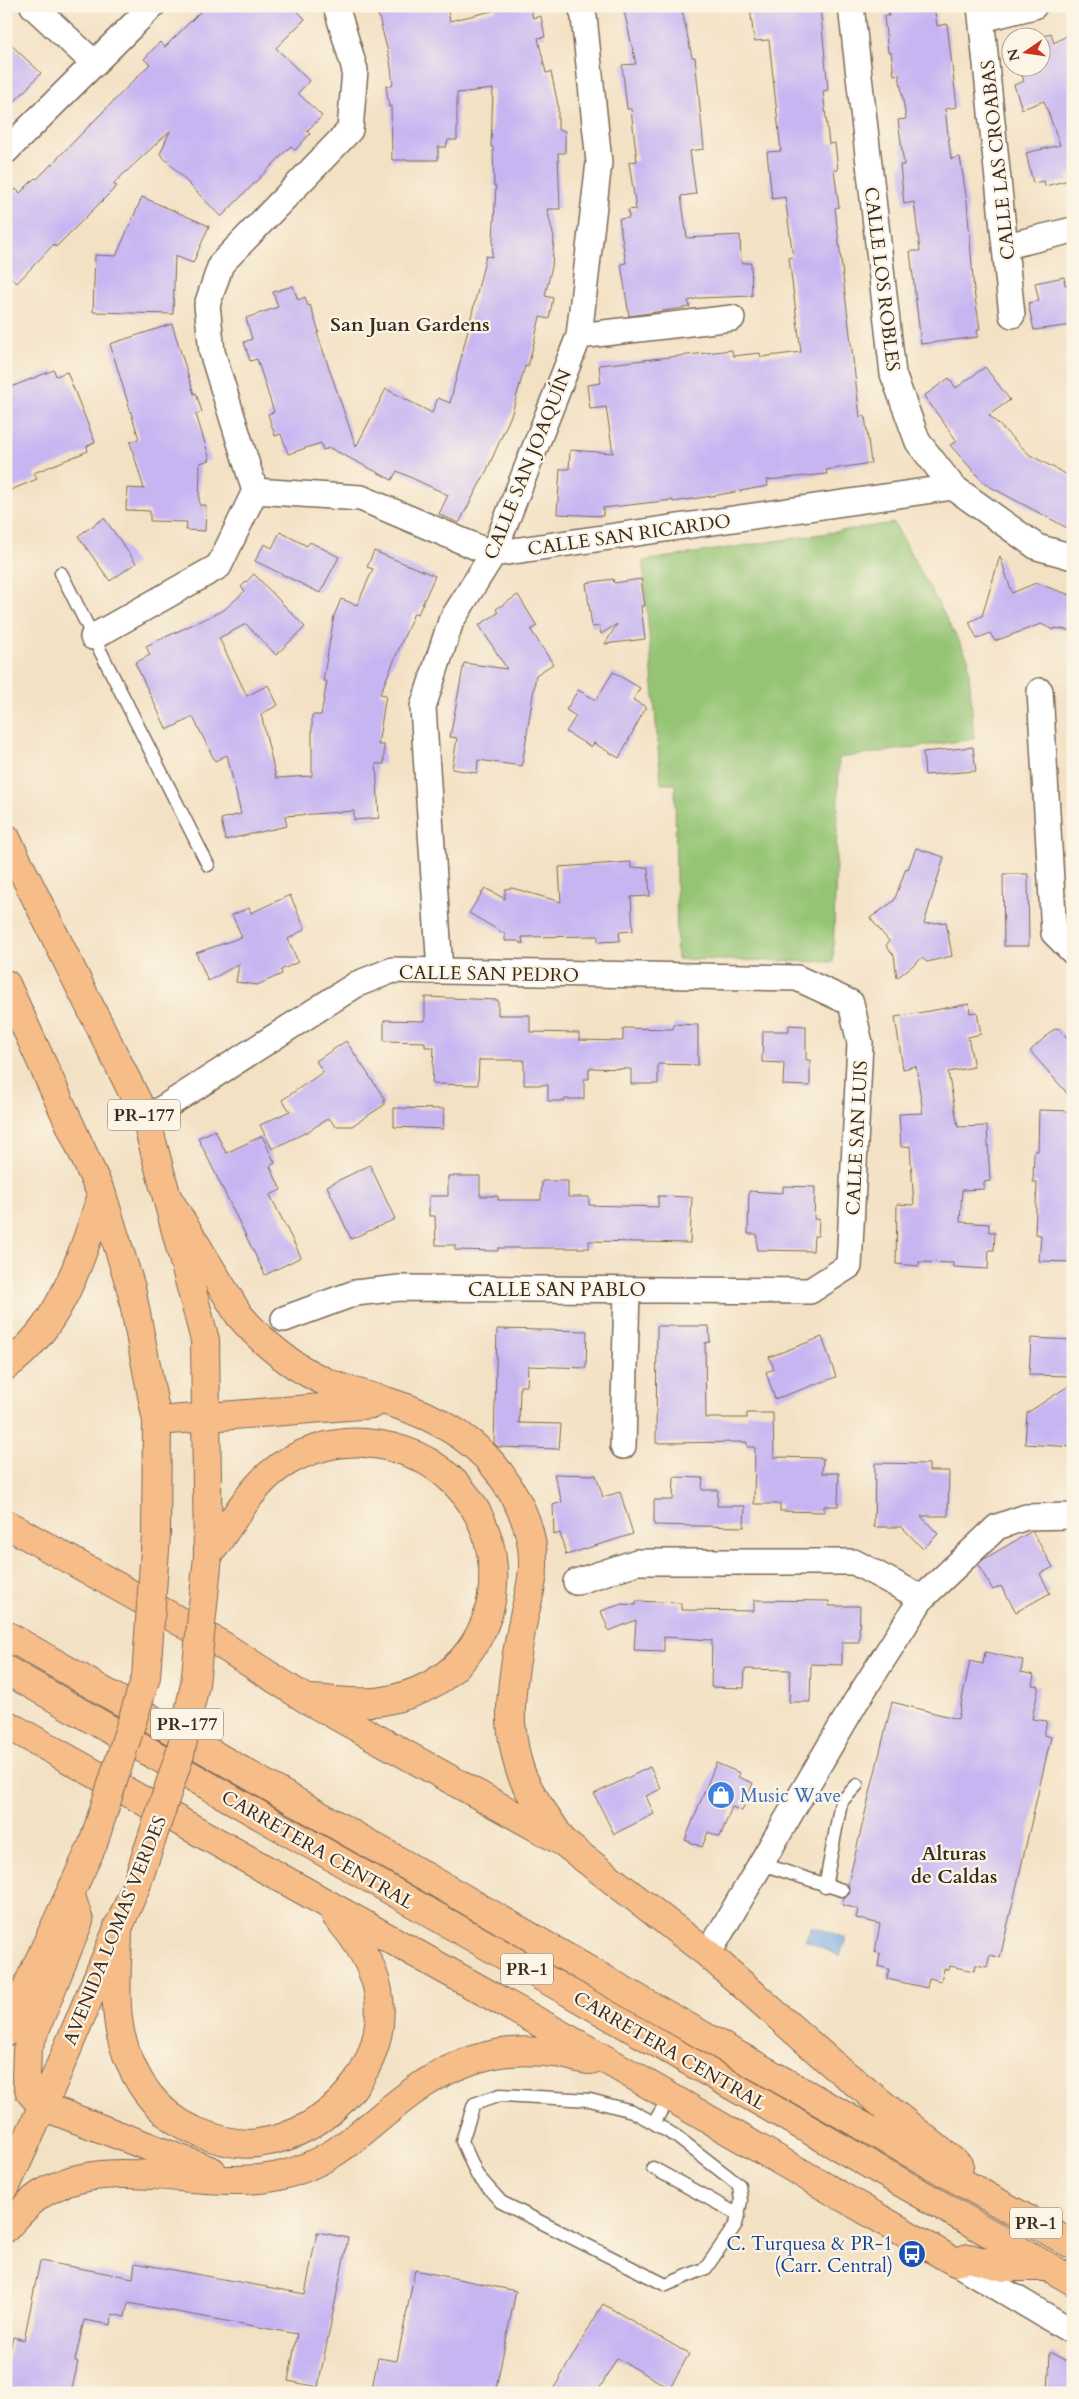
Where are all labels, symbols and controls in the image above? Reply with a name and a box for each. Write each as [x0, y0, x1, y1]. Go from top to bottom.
north arrow [1002, 28, 1052, 78]
text: N [1003, 47, 1024, 63]
street label: CALLE LAS CROABAS [975, 59, 1021, 261]
street label: CALLE LOS ROBLES [858, 185, 906, 373]
district label: San Juan Gardens [330, 311, 490, 338]
street label: CALLE SAN JOAQUÍN [478, 365, 578, 563]
street label: CALLE SAN RICARDO [526, 508, 732, 562]
street label: CALLE SAN PEDRO [399, 959, 579, 989]
street label: CALLE SAN LUIS [840, 1060, 874, 1216]
road number: PR-177 [108, 1100, 180, 1130]
street label: CALLE SAN PABLO [468, 1277, 646, 1303]
road number: PR-177 [151, 1708, 223, 1740]
shop icon: Music Wave [706, 1780, 736, 1810]
place label: Music Wave [740, 1783, 841, 1809]
street label: CARRETERA CENTRAL [217, 1784, 419, 1916]
street label: AVENIDA LOMAS VERDES [57, 1812, 173, 2049]
district label: Alturas de Caldas [911, 1840, 997, 1890]
road number: PR-1 [501, 1954, 553, 1985]
street label: CARRETERA CENTRAL [569, 1985, 771, 2117]
road number: PR-1 [1010, 2208, 1062, 2238]
place label: C. Turquesa & PR-1 (Carr. Central) [727, 2231, 893, 2279]
bus stop icon: C. Turquesa & PR-1 (Carr. Central) [897, 2239, 927, 2269]

